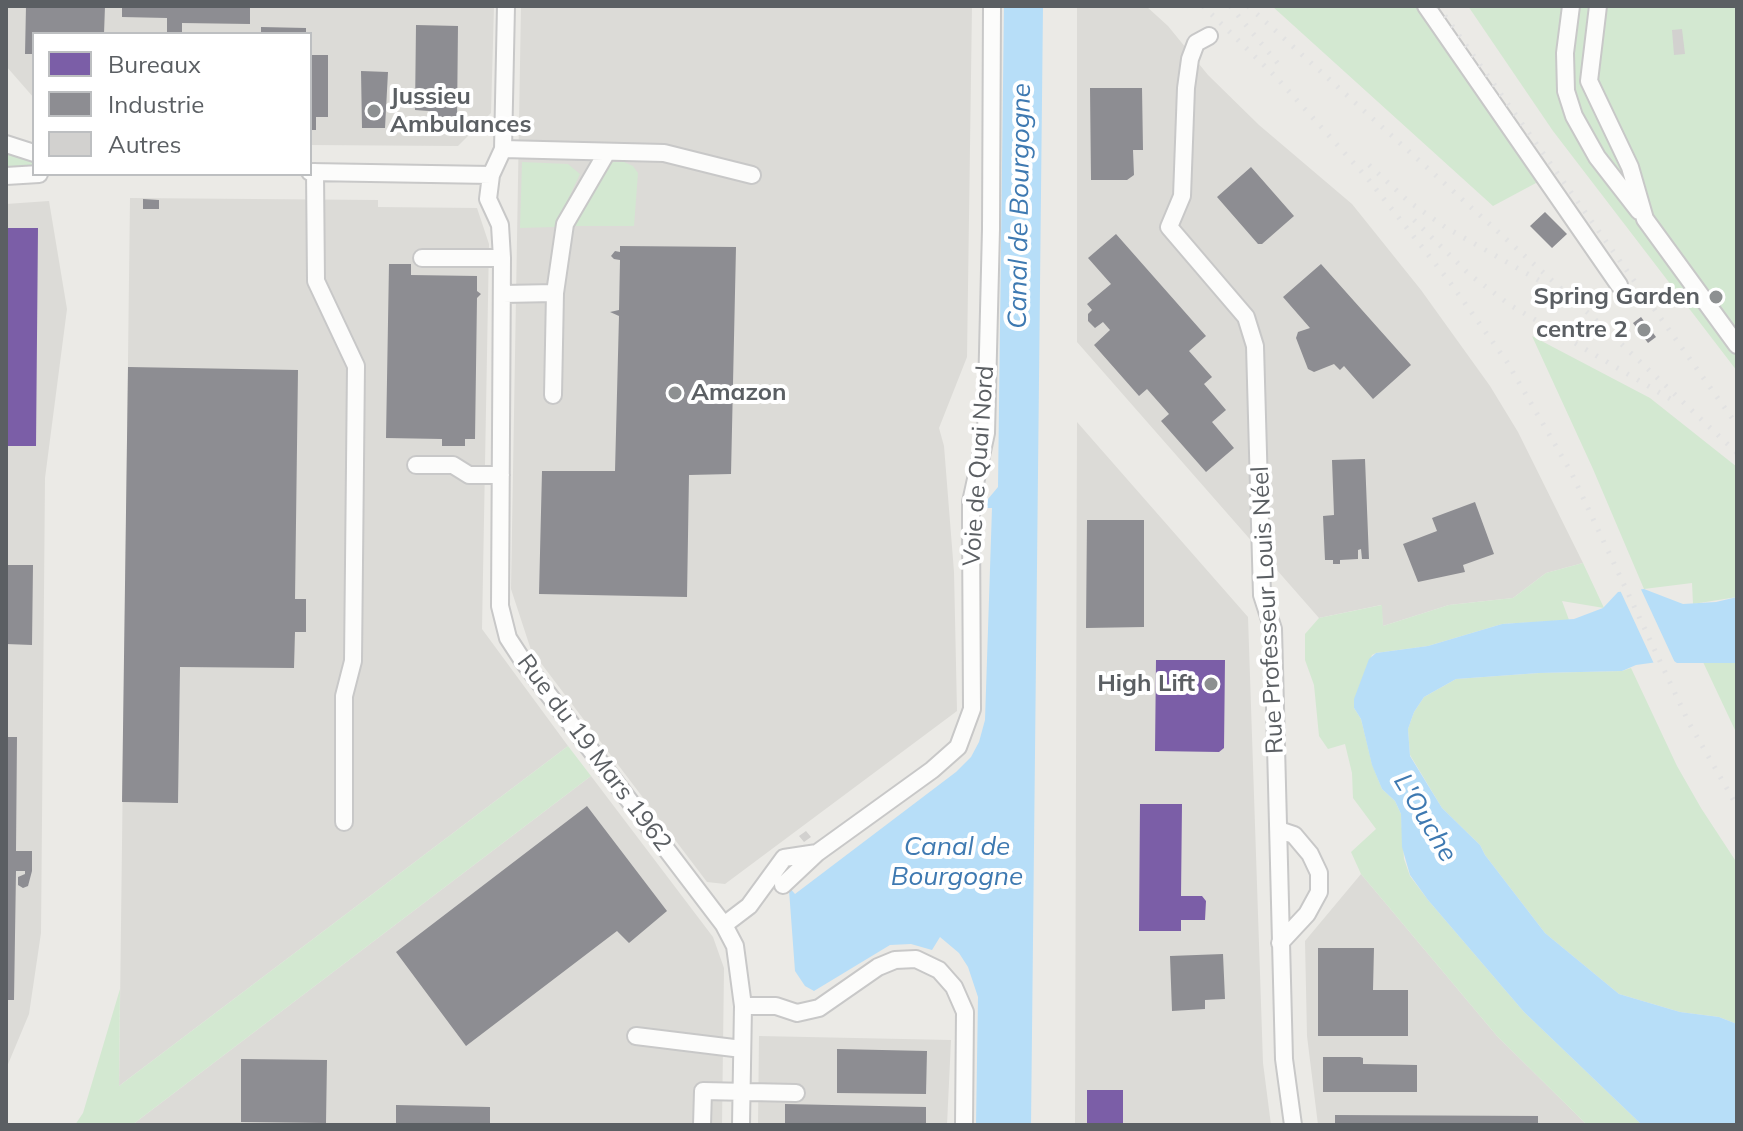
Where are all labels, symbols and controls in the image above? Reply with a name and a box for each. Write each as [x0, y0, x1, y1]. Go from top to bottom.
legend [32, 32, 312, 176]
text: Bureaux [108, 49, 201, 79]
place label: Jussieu Ambulances [390, 83, 531, 139]
water label: Canal de Bourgogne [1002, 83, 1038, 329]
text: Industrie [108, 89, 204, 119]
marker: Jussieu Ambulances [365, 102, 383, 120]
text: Autres [108, 129, 181, 159]
place label: Spring Garden [1534, 283, 1700, 311]
marker: Spring Garden [1707, 288, 1725, 306]
place label: centre 2 [1536, 316, 1628, 344]
marker: centre 2 [1635, 321, 1653, 339]
street label: Voie de Quai Nord [958, 365, 1000, 567]
place label: Amazon [691, 379, 787, 407]
marker: Amazon [666, 384, 684, 402]
street label: Rue Professeur Louis Néel [1246, 465, 1290, 755]
street label: Rue du 19 Mars 1962 [511, 649, 677, 857]
place label: High Lift [1097, 670, 1195, 698]
marker: High Lift [1202, 675, 1220, 693]
water label: L'Ouche [1387, 768, 1463, 868]
water label: Canal de Bourgogne [891, 831, 1023, 892]

